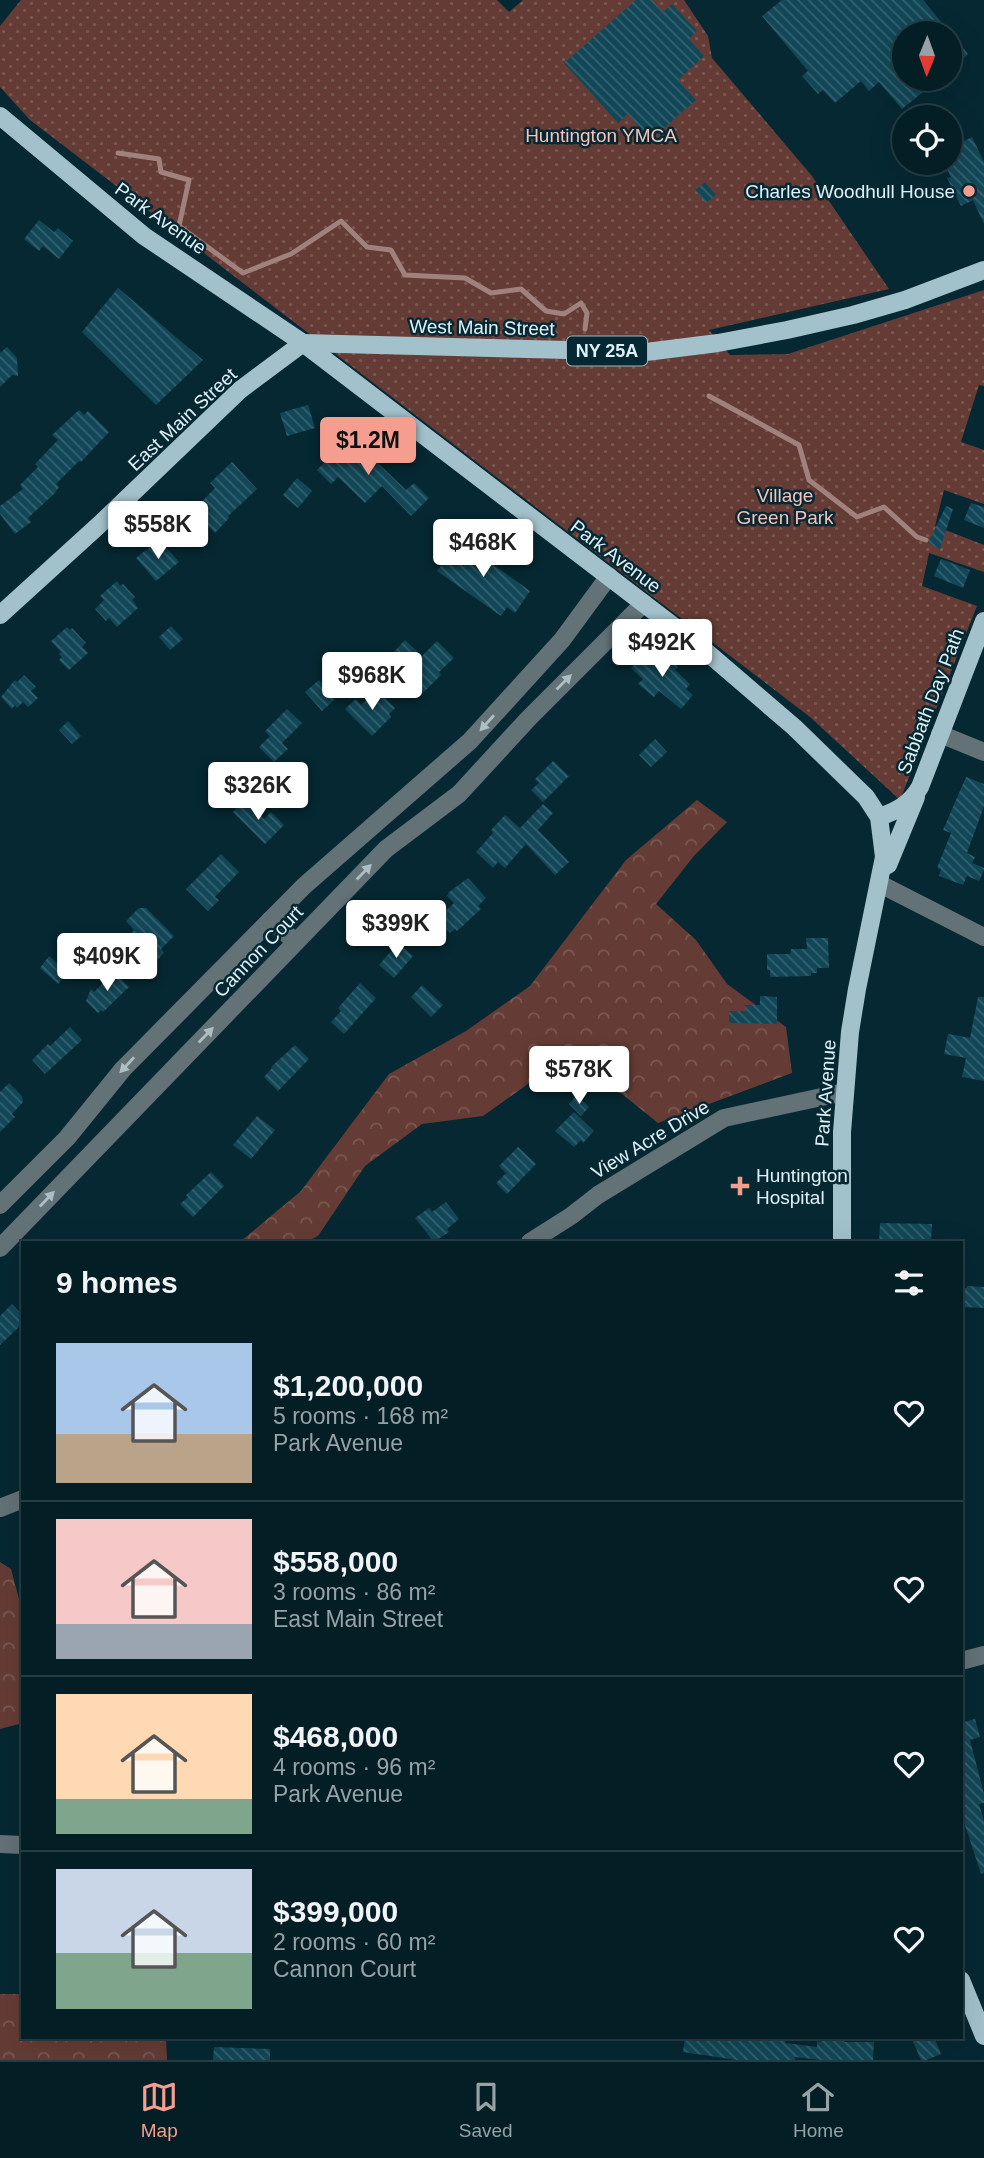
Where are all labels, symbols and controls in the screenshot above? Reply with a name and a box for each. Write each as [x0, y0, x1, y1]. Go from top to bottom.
north arrow [892, 21, 962, 91]
map controls [892, 21, 962, 175]
button: locate [892, 105, 962, 175]
park label: Huntington YMCA [525, 125, 677, 146]
street label: Park Avenue [111, 178, 210, 258]
place label: Charles Woodhull House [745, 181, 955, 202]
marker: Charles Woodhull House [961, 183, 977, 199]
street label: West Main Street [409, 316, 556, 339]
road number: NY 25A [567, 337, 647, 366]
street label: East Main Street [124, 363, 241, 475]
pin: $1.2M [319, 418, 417, 477]
text: $1.2M [336, 427, 400, 453]
park label: Village Green Park [736, 485, 834, 528]
pin: $558K [109, 502, 207, 561]
text: $558K [124, 511, 192, 537]
street label: Park Avenue [566, 516, 665, 597]
pin: $468K [434, 520, 532, 579]
text: $468K [449, 529, 517, 555]
pin: $492K [613, 620, 711, 679]
street label: Sabbath Day Path [893, 625, 968, 777]
text: $492K [628, 629, 696, 655]
pin: $968K [323, 652, 421, 712]
text: $968K [338, 662, 406, 688]
one-way arrow [556, 674, 573, 691]
one-way arrow [479, 714, 495, 732]
pin: $326K [209, 762, 307, 822]
text: $326K [224, 772, 292, 798]
one-way arrow [356, 864, 372, 880]
pin: $399K [347, 900, 445, 960]
street label: Cannon Court [210, 901, 308, 1001]
text: $399K [362, 910, 430, 936]
pin: $409K [58, 934, 156, 993]
text: $409K [73, 943, 141, 969]
one-way arrow [197, 1027, 213, 1044]
street label: Park Avenue [811, 1039, 840, 1147]
pin: $578K [530, 1046, 628, 1106]
one-way arrow [120, 1056, 136, 1073]
text: $578K [545, 1056, 613, 1082]
street label: View Acre Drive [588, 1096, 713, 1183]
place label: Huntington Hospital [756, 1165, 848, 1208]
marker: Huntington Hospital [730, 1176, 750, 1196]
one-way arrow [39, 1191, 55, 1208]
icon: filters [890, 1264, 928, 1302]
text: 9 homes [56, 1266, 178, 1299]
text: $1,200,000 [273, 1369, 423, 1402]
icon: home [112, 1371, 196, 1455]
icon: heart [890, 1394, 928, 1432]
text: 5 rooms · 168 m² [273, 1403, 448, 1429]
text: Park Avenue [273, 1430, 403, 1456]
text: $558,000 [273, 1545, 398, 1578]
icon: home [112, 1547, 196, 1631]
icon: heart [890, 1570, 928, 1608]
text: 3 rooms · 86 m² [273, 1579, 435, 1605]
text: East Main Street [273, 1606, 443, 1632]
text: $468,000 [273, 1720, 398, 1753]
icon: home [112, 1722, 196, 1806]
icon: heart [890, 1745, 928, 1783]
text: 4 rooms · 96 m² [273, 1754, 435, 1780]
text: Park Avenue [273, 1781, 403, 1807]
text: $399,000 [273, 1895, 398, 1928]
icon: home [112, 1897, 196, 1981]
icon: heart [890, 1920, 928, 1958]
text: 2 rooms · 60 m² [273, 1929, 435, 1955]
text: Cannon Court [273, 1956, 416, 1982]
tab: Map [140, 2078, 178, 2142]
tab: Saved [459, 2078, 513, 2142]
tab: Home [793, 2078, 844, 2142]

